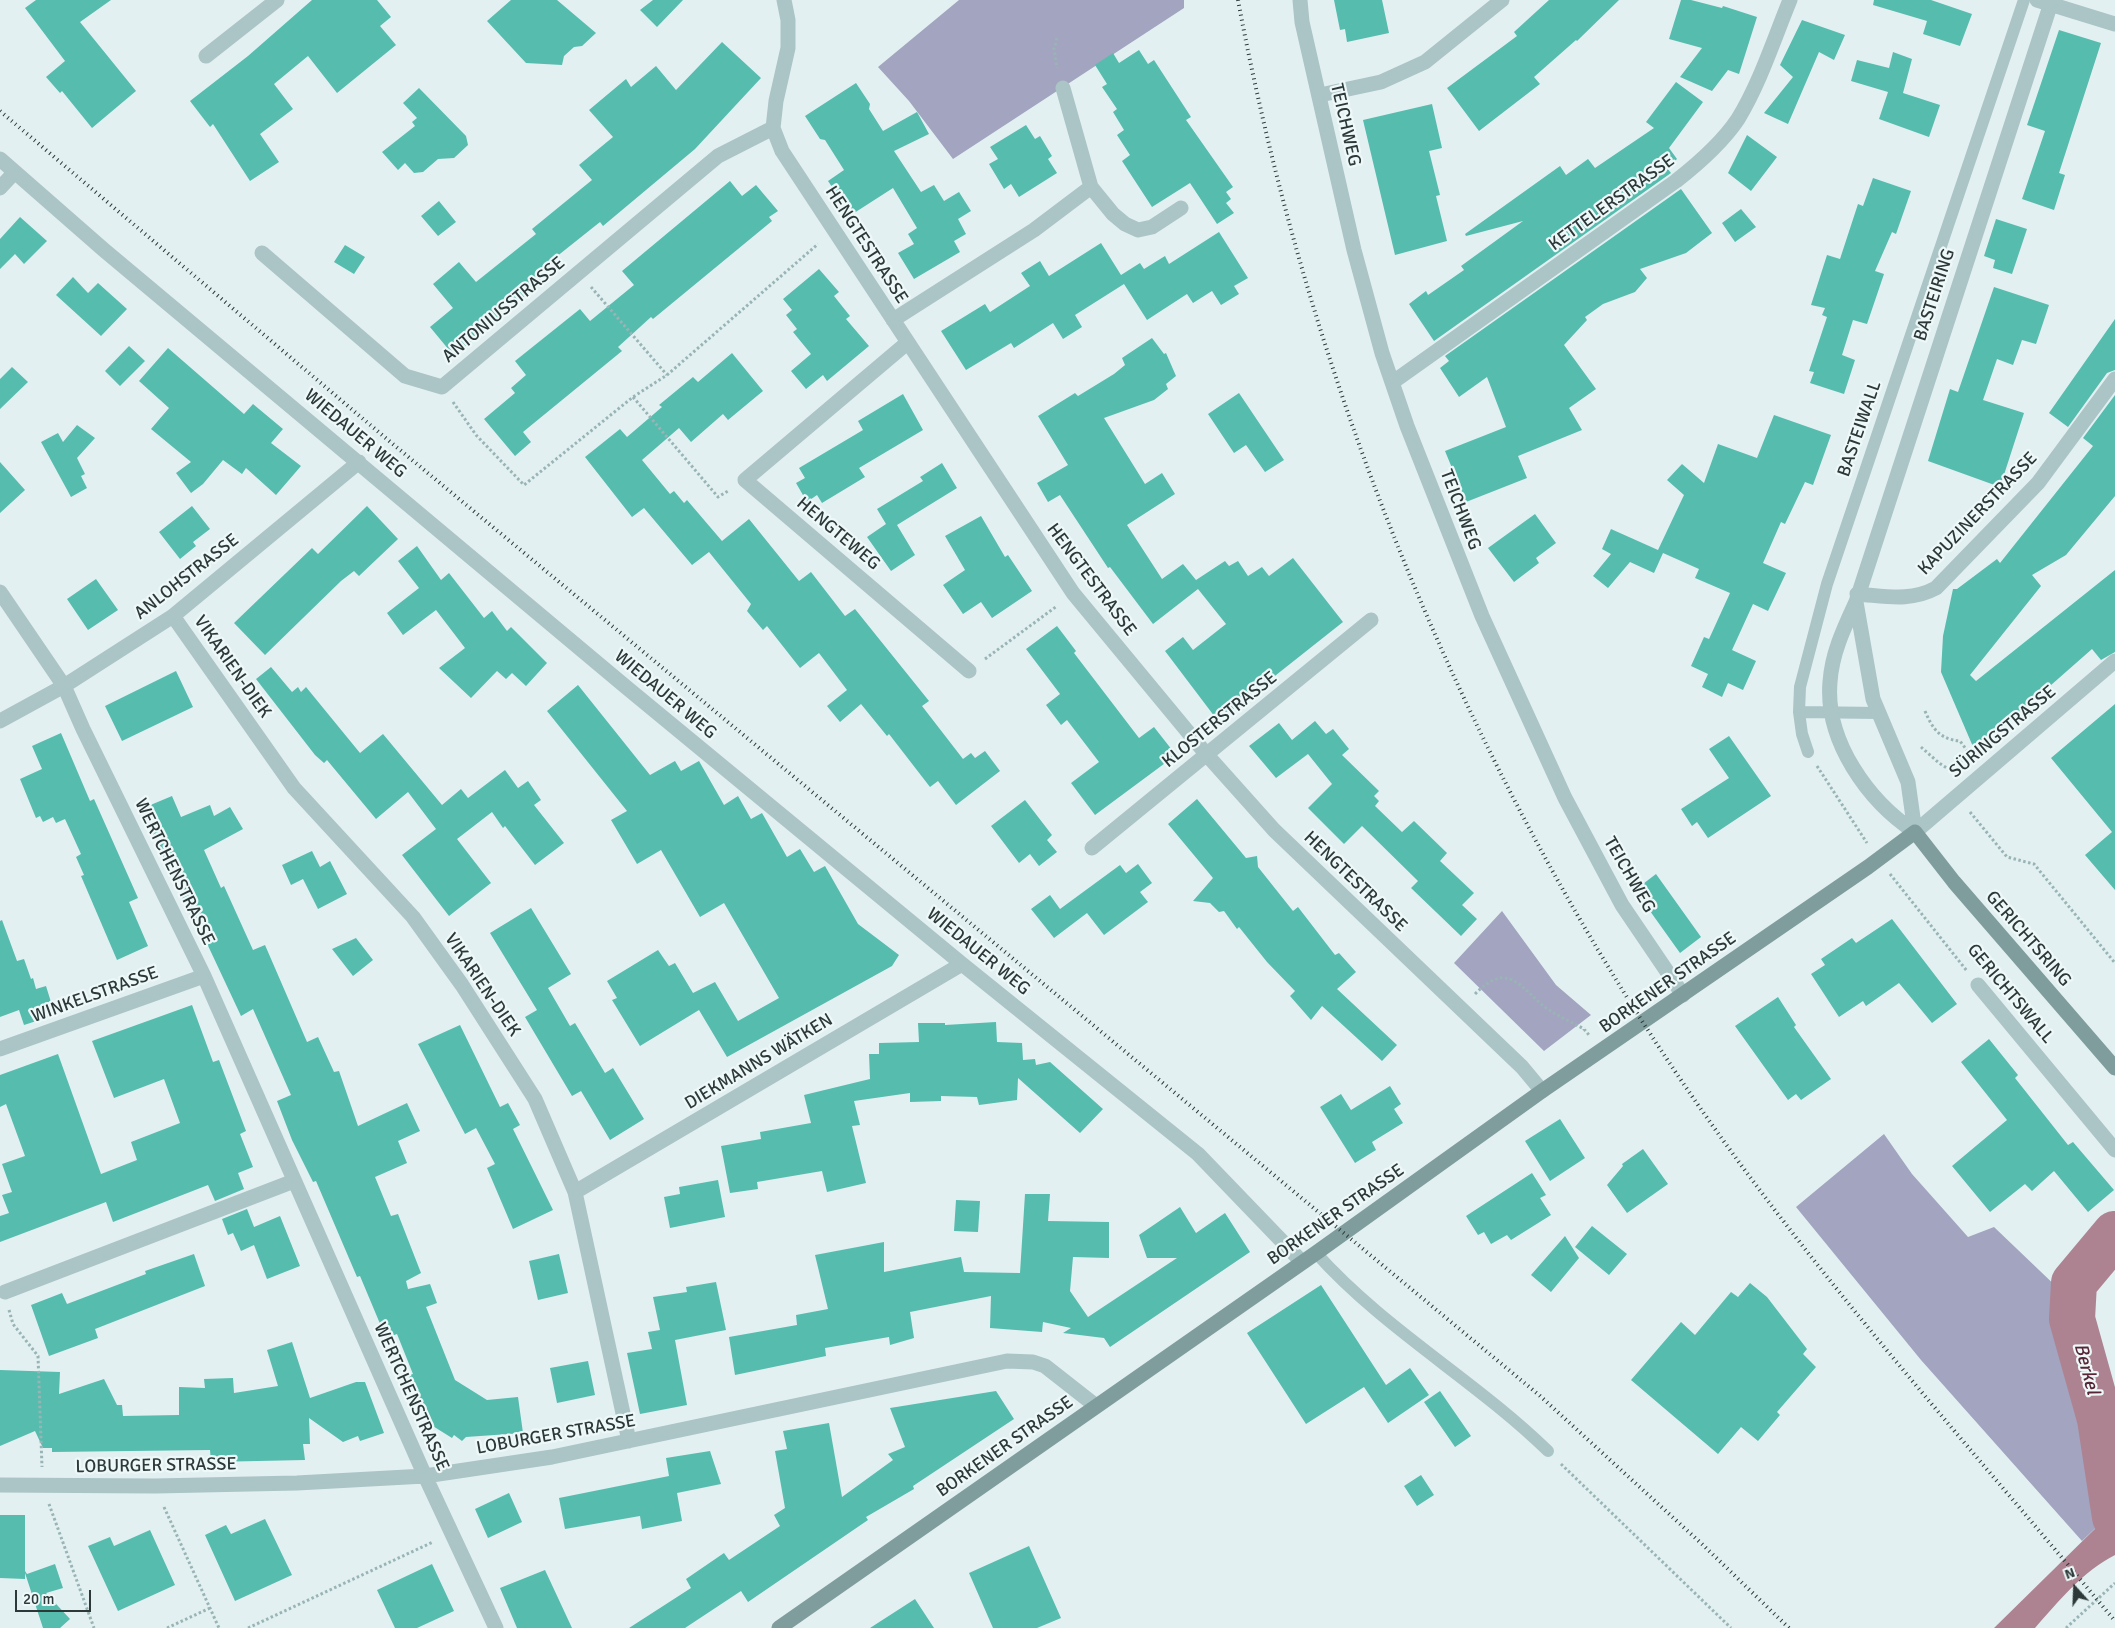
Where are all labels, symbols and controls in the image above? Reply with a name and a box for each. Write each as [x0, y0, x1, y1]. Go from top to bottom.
street label: TEICHWEG [1325, 82, 1365, 168]
street label: KETTELERSTRASSE [1545, 150, 1679, 256]
street label: HENGTESTRASSE [820, 182, 912, 308]
street label: BASTEIRING [1910, 246, 1960, 344]
street label: ANTONIUSSTRASSE [438, 252, 570, 368]
street label: BASTEIWALL [1834, 378, 1886, 480]
street label: WIEDAUER WEG [299, 385, 411, 483]
street label: KAPUZINERSTRASSE [1914, 448, 2042, 580]
street label: TEICHWEG [1435, 467, 1485, 553]
street label: HENGTEWEG [792, 493, 884, 575]
street label: HENGTESTRASSE [1042, 519, 1140, 641]
street label: ANLOHSTRASSE [131, 530, 243, 624]
street label: VIKARIEN-DIEK [189, 612, 275, 722]
street label: WIEDAUER WEG [609, 646, 721, 744]
street label: KLOSTERSTRASSE [1158, 667, 1282, 773]
street label: SÜRINGSTRASSE [1945, 681, 2061, 783]
street label: WERTCHENSTRASSE [129, 795, 219, 949]
street label: HENGTESTRASSE [1299, 827, 1411, 937]
street label: TEICHWEG [1599, 833, 1659, 917]
street label: GERICHTSRING [1981, 887, 2075, 991]
street label: WIEDAUER WEG [922, 904, 1034, 1000]
street label: BORKENER STRASSE [1595, 928, 1741, 1038]
street label: VIKARIEN-DIEK [439, 929, 525, 1041]
street label: GERICHTSWALL [1962, 940, 2058, 1048]
street label: WINKELSTRASSE [29, 962, 161, 1028]
street label: DIEKMANNS WÄTKEN [681, 1009, 837, 1115]
street label: BORKENER STRASSE [1263, 1160, 1409, 1270]
street label: WERTCHENSTRASSE [369, 1319, 453, 1475]
water label: Berkel [2068, 1341, 2104, 1397]
street label: BORKENER STRASSE [932, 1392, 1078, 1502]
street label: LOBURGER STRASSE [475, 1410, 637, 1460]
street label: LOBURGER STRASSE [75, 1454, 237, 1478]
north arrow [2050, 1563, 2100, 1613]
text: N [2062, 1564, 2077, 1583]
scale bar [18, 1580, 94, 1612]
text: 20 m [23, 1590, 54, 1608]

